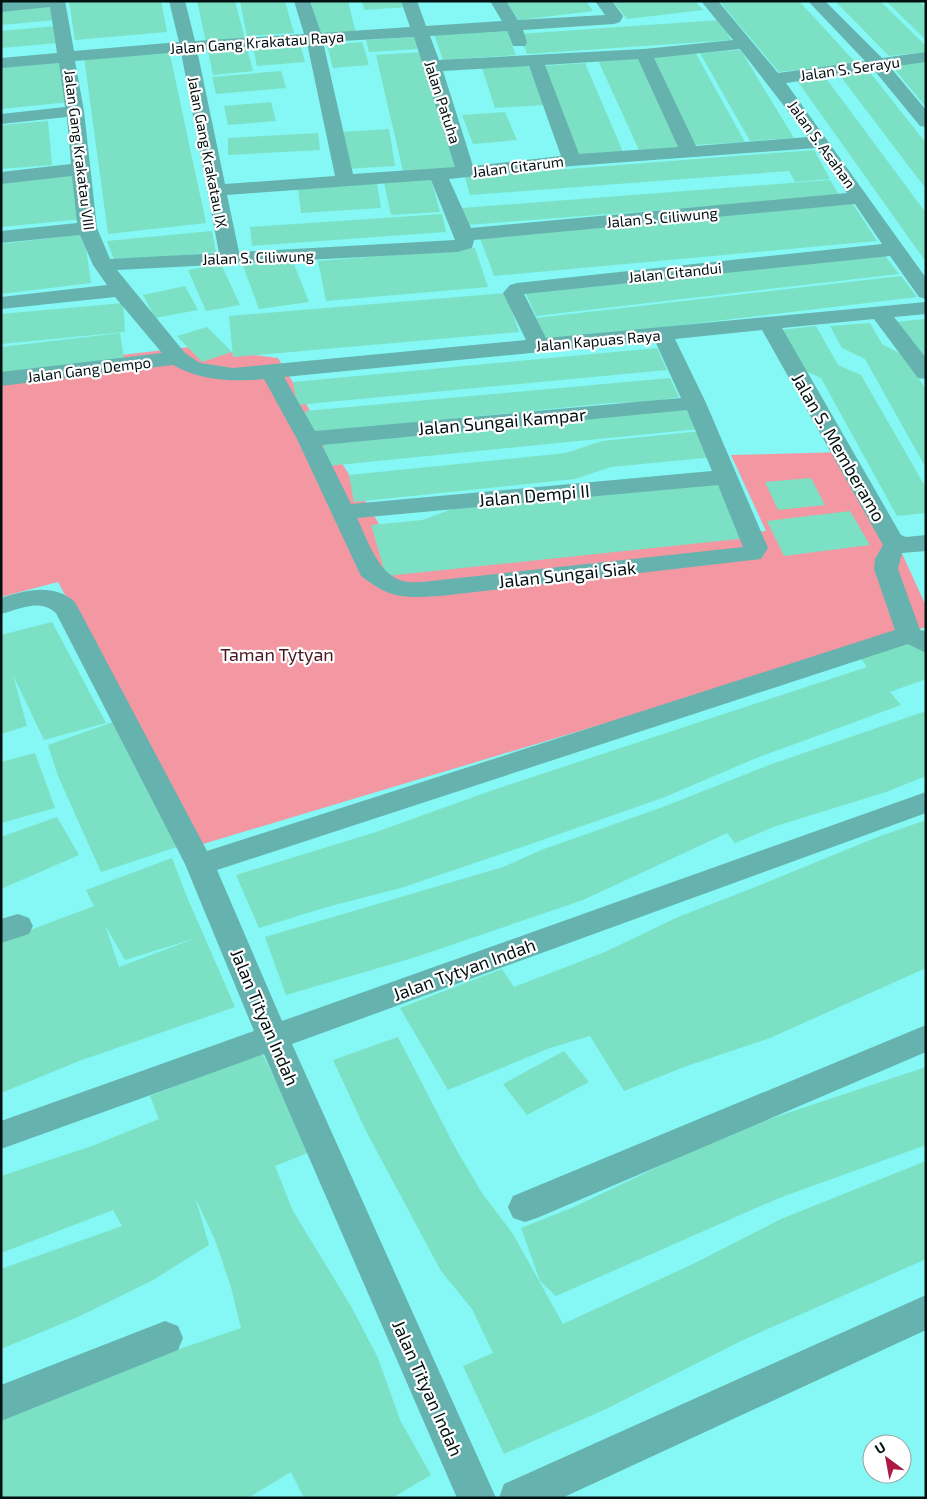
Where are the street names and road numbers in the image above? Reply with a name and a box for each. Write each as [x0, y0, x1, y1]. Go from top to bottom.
street label: Jalan Gang Krakatau Raya [169, 27, 345, 57]
street label: Jalan S. Serayu [799, 52, 901, 84]
street label: Jalan Patuha [421, 58, 465, 146]
street label: Jalan Gang Krakatau VIII [61, 69, 99, 231]
street label: Jalan Gang Krakatau IX [184, 75, 232, 229]
street label: Jalan S. Asahan [784, 97, 860, 191]
street label: Jalan Citarum [471, 151, 565, 181]
street label: Jalan S. Ciliwung [606, 203, 719, 231]
street label: Jalan S. Ciliwung [202, 246, 315, 268]
street label: Jalan Citandui [627, 258, 723, 286]
street label: Jalan Kapuas Raya [535, 326, 661, 354]
street label: Jalan Gang Dempo [26, 352, 152, 386]
street label: Jalan S. Memberamo [787, 369, 891, 525]
street label: Jalan Sungai Kampar [417, 403, 587, 439]
street label: Jalan Dempi II [478, 479, 590, 511]
street label: Jalan Sungai Siak [497, 556, 637, 592]
street label: Jalan Tytyan Indah [390, 933, 538, 1005]
street label: Jalan Tityan Indah [226, 945, 304, 1089]
street label: Jalan Tityan Indah [388, 1317, 468, 1459]

